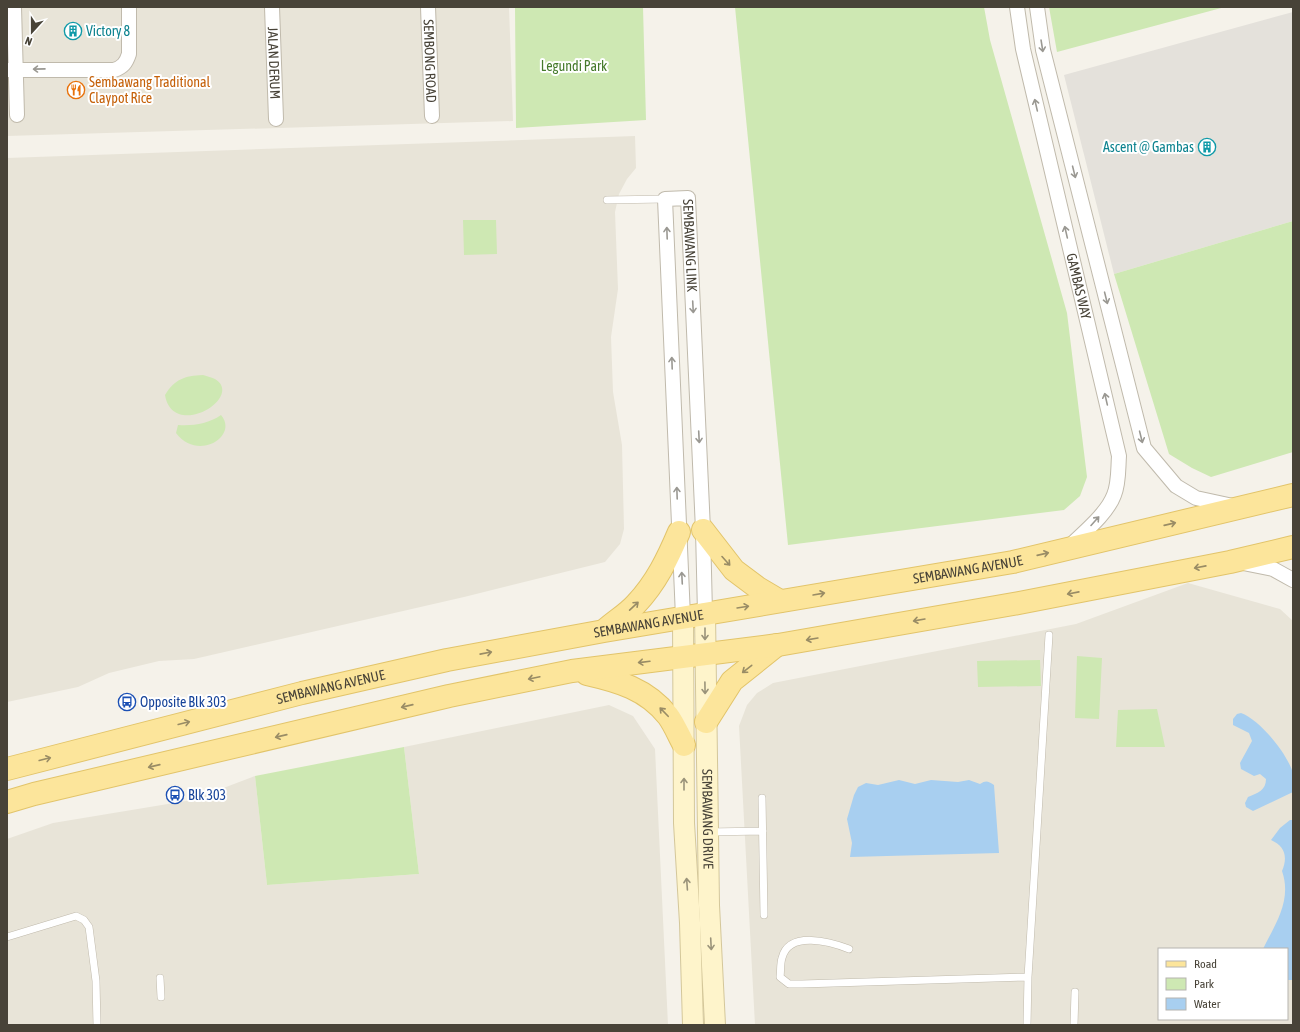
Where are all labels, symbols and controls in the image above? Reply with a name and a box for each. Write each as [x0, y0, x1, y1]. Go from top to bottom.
north arrow [12, 12, 52, 52]
street label: SEMBONG ROAD [420, 19, 440, 103]
building icon: Victory 8 [63, 21, 83, 41]
place label: Victory 8 [86, 23, 131, 39]
street label: JALAN DERUM [265, 27, 283, 99]
text: N [23, 35, 34, 48]
one-way arrow [1039, 39, 1047, 52]
park label: Legundi Park [541, 58, 607, 74]
one-way arrow [33, 65, 46, 73]
place label: Sembawang Traditional Claypot Rice [89, 74, 211, 106]
restaurant icon: Sembawang Traditional Claypot Rice [66, 80, 86, 100]
one-way arrow [1032, 99, 1040, 112]
building icon: Ascent @ Gambas [1197, 137, 1217, 157]
place label: Ascent @ Gambas [1103, 139, 1194, 155]
one-way arrow [1071, 165, 1078, 178]
street label: SEMBAWANG LINK [680, 199, 700, 292]
one-way arrow [1062, 226, 1070, 239]
one-way arrow [663, 227, 671, 240]
street label: GAMBAS WAY [1063, 251, 1095, 321]
one-way arrow [1103, 291, 1110, 304]
one-way arrow [689, 300, 696, 313]
one-way arrow [668, 357, 676, 370]
one-way arrow [1102, 393, 1109, 406]
one-way arrow [695, 430, 702, 443]
one-way arrow [1138, 430, 1146, 443]
one-way arrow [674, 487, 681, 500]
one-way arrow [1090, 516, 1100, 526]
one-way arrow [1163, 520, 1176, 527]
one-way arrow [1036, 550, 1049, 558]
street label: SEMBAWANG AVENUE [912, 552, 1024, 587]
one-way arrow [722, 556, 731, 567]
one-way arrow [1194, 564, 1207, 572]
one-way arrow [678, 572, 685, 585]
one-way arrow [1067, 589, 1080, 597]
one-way arrow [812, 590, 825, 598]
one-way arrow [629, 601, 639, 610]
one-way arrow [736, 603, 749, 611]
street label: SEMBAWANG AVENUE [592, 606, 704, 641]
one-way arrow [913, 616, 926, 624]
one-way arrow [701, 627, 709, 640]
one-way arrow [806, 635, 819, 643]
one-way arrow [479, 648, 492, 656]
one-way arrow [638, 658, 651, 666]
one-way arrow [742, 665, 753, 673]
street label: SEMBAWANG AVENUE [275, 666, 386, 707]
one-way arrow [528, 675, 541, 683]
one-way arrow [701, 681, 709, 694]
bus stop icon: Opposite Blk 303 [117, 692, 137, 712]
place label: Opposite Blk 303 [140, 694, 227, 710]
one-way arrow [401, 703, 414, 710]
one-way arrow [659, 707, 669, 717]
one-way arrow [177, 719, 190, 726]
one-way arrow [274, 733, 287, 740]
one-way arrow [38, 755, 51, 762]
one-way arrow [148, 763, 161, 770]
street label: SEMBAWANG DRIVE [699, 769, 717, 869]
one-way arrow [680, 778, 688, 791]
bus stop icon: Blk 303 [165, 785, 185, 805]
place label: Blk 303 [188, 787, 226, 803]
one-way arrow [684, 878, 691, 891]
one-way arrow [707, 937, 714, 950]
legend [1158, 948, 1288, 1020]
text: Road [1194, 957, 1217, 971]
text: Park [1194, 977, 1215, 991]
text: Water [1194, 997, 1221, 1011]

